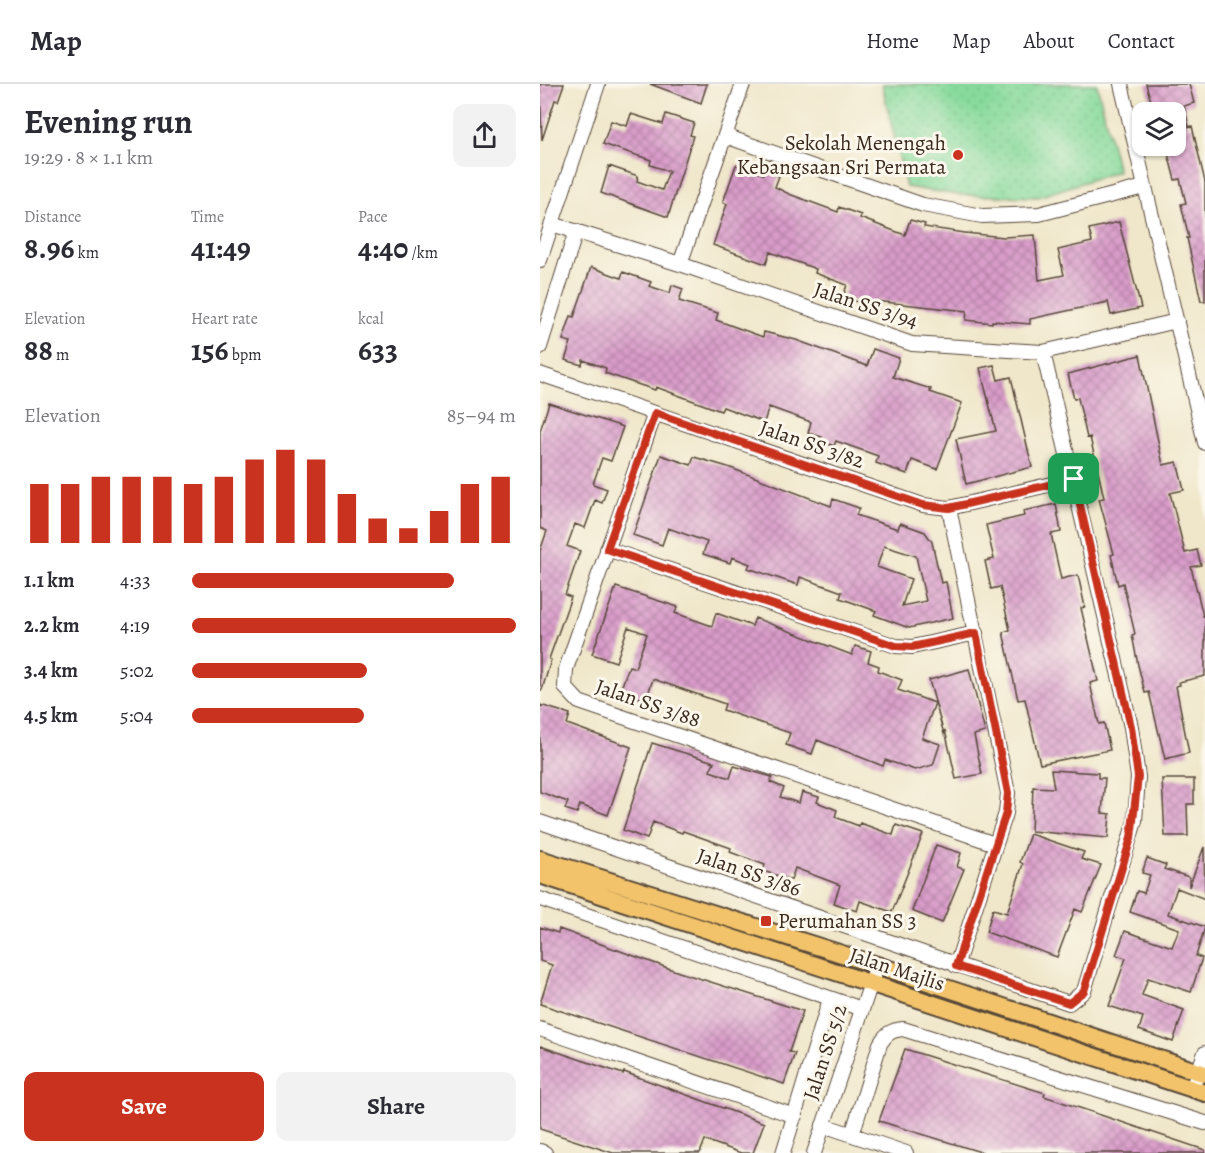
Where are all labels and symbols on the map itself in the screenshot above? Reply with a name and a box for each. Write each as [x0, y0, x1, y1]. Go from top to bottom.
place label: Sekolah Menengah Kebangsaan Sri Permata [737, 129, 946, 181]
marker: Sekolah Menengah Kebangsaan Sri Permata [951, 148, 965, 162]
street label: Jalan SS 3/94 [810, 275, 922, 335]
street label: Jalan SS 3/82 [756, 413, 868, 475]
pin [1048, 453, 1099, 504]
street label: Jalan SS 3/88 [592, 672, 704, 734]
street label: Jalan SS 3/86 [693, 841, 805, 903]
place label: Perumahan SS 3 [778, 907, 917, 935]
marker: Perumahan SS 3 [759, 914, 773, 928]
street label: Jalan Majlis [846, 940, 948, 998]
street label: Jalan SS 5/2 [796, 1001, 854, 1103]

